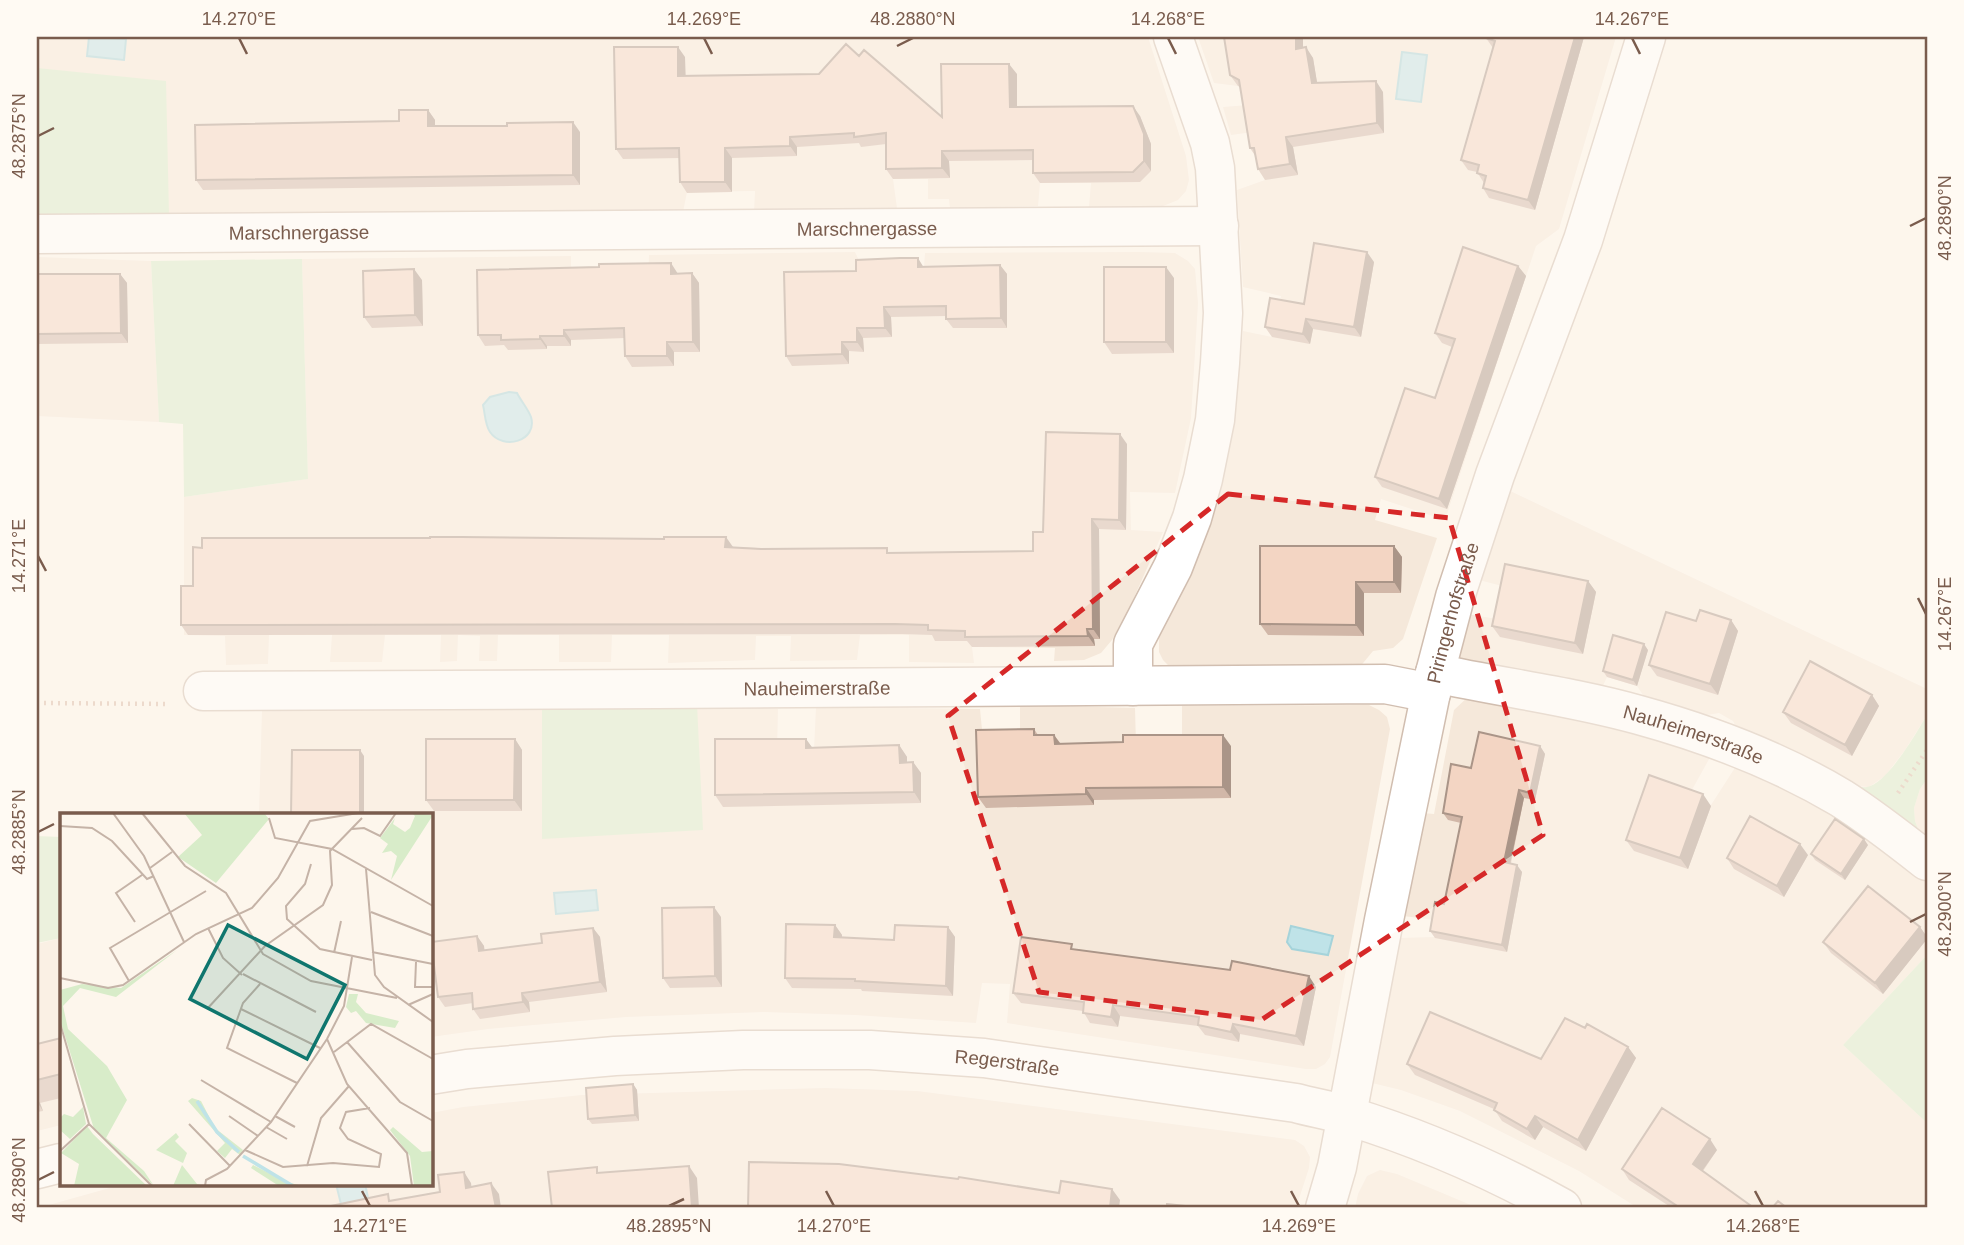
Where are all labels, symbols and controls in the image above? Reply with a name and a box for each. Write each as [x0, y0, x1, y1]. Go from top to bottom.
text: 14.270°E [202, 9, 276, 29]
text: 14.269°E [667, 9, 741, 29]
text: 48.2880°N [870, 9, 956, 29]
text: 14.268°E [1131, 9, 1205, 29]
text: 14.267°E [1595, 9, 1669, 29]
text: 48.2875°N [9, 93, 29, 179]
text: 48.2890°N [1935, 175, 1955, 261]
street label: Marschnergasse [797, 217, 937, 239]
street label: Marschnergasse [229, 221, 369, 243]
text: 14.271°E [9, 519, 29, 593]
street label: Piringerhofstraße [1423, 540, 1483, 685]
text: 14.267°E [1935, 577, 1955, 651]
street label: Nauheimerstraße [743, 677, 891, 699]
street label: Nauheimerstraße [1621, 701, 1767, 768]
text: 48.2885°N [9, 789, 29, 875]
inset map [60, 813, 432, 1186]
text: 48.2900°N [1935, 871, 1955, 957]
street label: Regerstraße [954, 1045, 1061, 1079]
text: 48.2890°N [9, 1137, 29, 1223]
text: 14.271°E [333, 1216, 407, 1236]
text: 48.2895°N [626, 1216, 712, 1236]
text: 14.270°E [797, 1216, 871, 1236]
text: 14.269°E [1262, 1216, 1336, 1236]
text: 14.268°E [1726, 1216, 1800, 1236]

